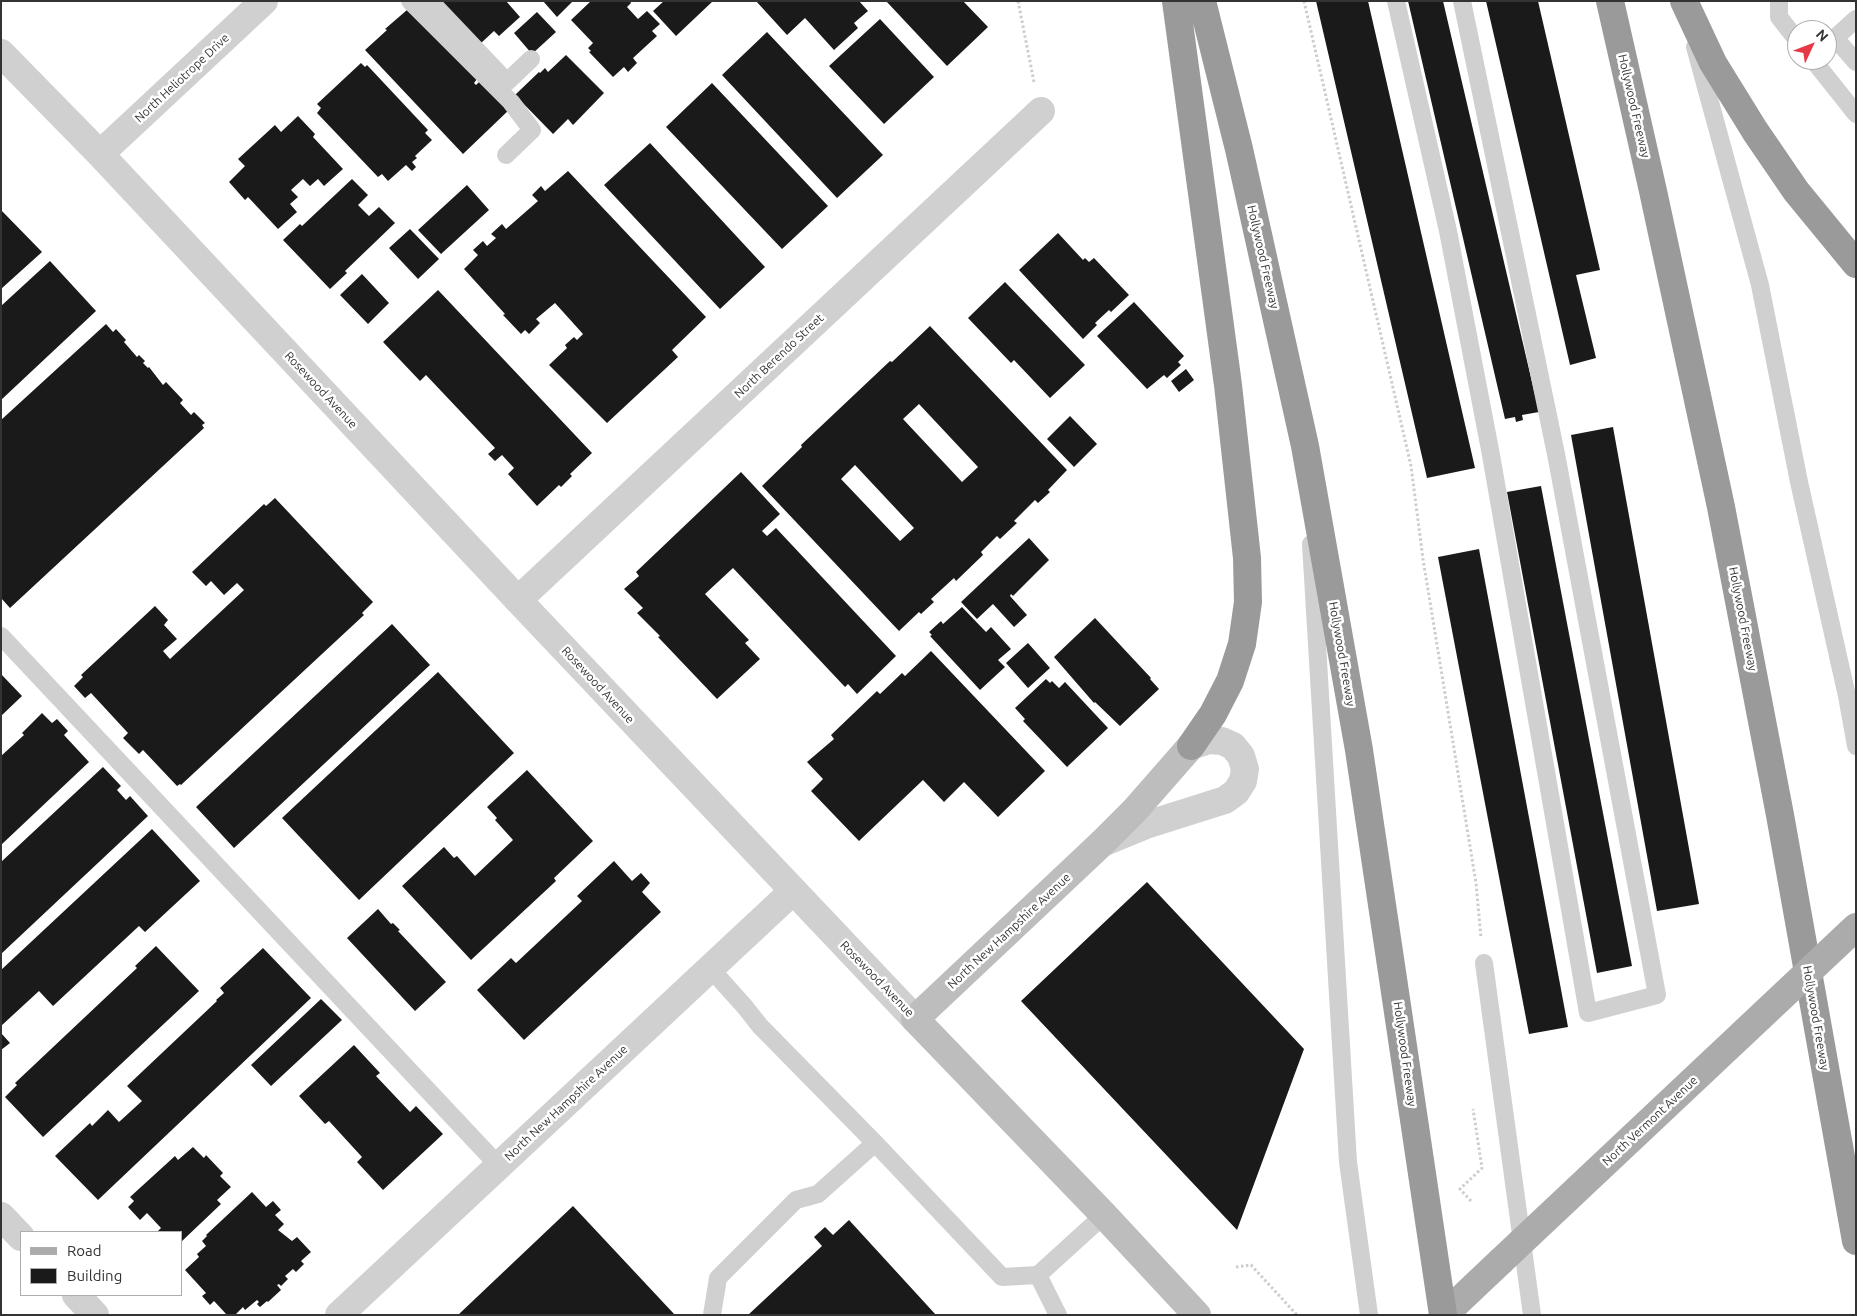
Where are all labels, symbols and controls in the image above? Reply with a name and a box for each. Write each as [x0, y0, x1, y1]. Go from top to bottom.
north arrow [1787, 20, 1837, 70]
text: N [1813, 26, 1832, 45]
street label: North Heliotrope Drive [132, 31, 232, 125]
street label: Hollywood Freeway [1615, 53, 1653, 159]
street label: Hollywood Freeway [1244, 204, 1282, 310]
street label: North Berendo Street [731, 311, 827, 401]
street label: Rosewood Avenue [282, 349, 360, 431]
street label: Hollywood Freeway [1726, 566, 1760, 672]
street label: Hollywood Freeway [1326, 601, 1358, 707]
street label: Rosewood Avenue [559, 644, 637, 726]
street label: North New Hampshire Avenue [945, 870, 1073, 992]
street label: Rosewood Avenue [837, 938, 917, 1020]
street label: Hollywood Freeway [1800, 965, 1832, 1071]
street label: Hollywood Freeway [1391, 1001, 1419, 1107]
street label: North New Hampshire Avenue [502, 1042, 630, 1164]
street label: North Vermont Avenue [1599, 1073, 1701, 1169]
legend [20, 1231, 182, 1296]
text: Road [67, 1242, 102, 1259]
text: Building [67, 1267, 122, 1284]

